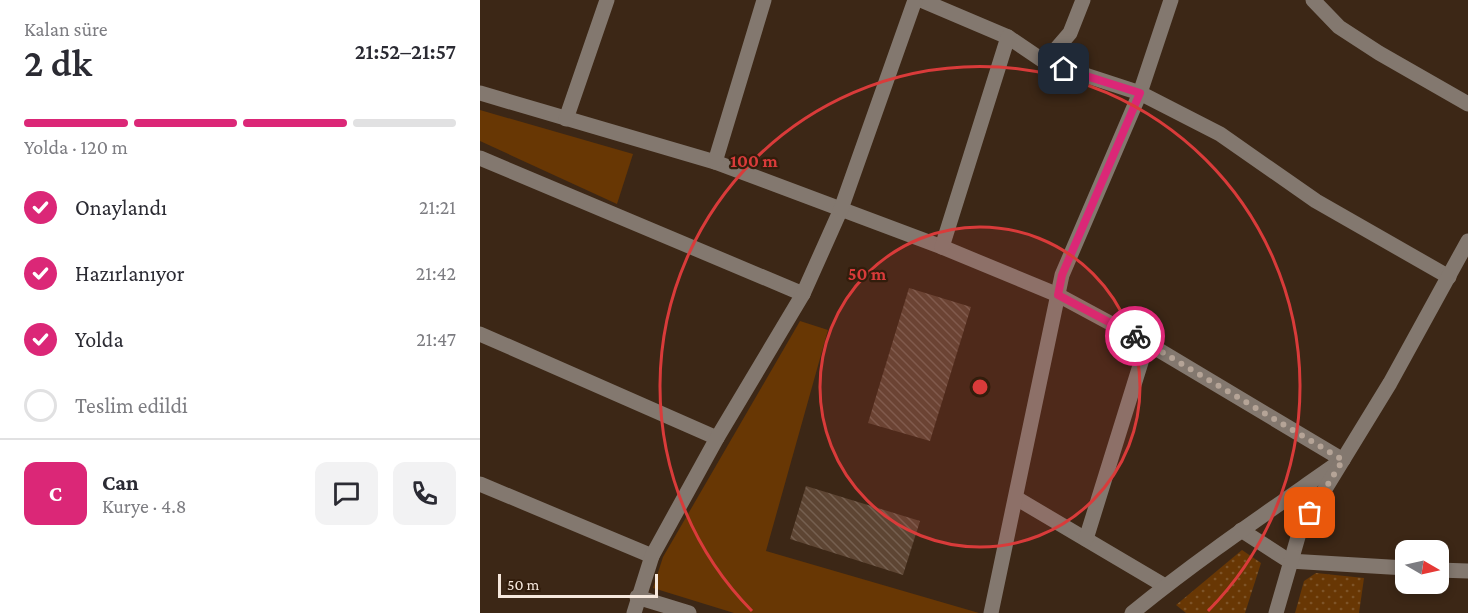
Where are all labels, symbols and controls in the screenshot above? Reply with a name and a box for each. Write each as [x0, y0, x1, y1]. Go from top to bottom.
text: Kalan süre [24, 18, 107, 40]
text: 21:52–21:57 [355, 39, 456, 64]
text: 2 dk [24, 41, 92, 84]
pin [1038, 43, 1089, 94]
icon: home [1047, 52, 1080, 85]
text: Yolda · 120 m [24, 136, 128, 158]
text: 100 m [730, 151, 778, 171]
icon: check [24, 191, 57, 224]
text: Onaylandı [75, 195, 167, 220]
text: 21:21 [419, 196, 456, 218]
icon: check [24, 257, 57, 290]
text: Hazırlanıyor [75, 261, 185, 286]
text: 21:42 [416, 262, 456, 284]
text: 50 m [848, 264, 887, 284]
courier [1105, 306, 1165, 366]
icon: bike [1119, 320, 1152, 353]
icon: check [24, 323, 57, 356]
text: Yolda [75, 327, 124, 352]
text: 21:47 [416, 328, 456, 350]
centre of rings [970, 377, 990, 397]
text: Teslim edildi [75, 393, 188, 418]
button: chat [315, 462, 378, 525]
button: phone [393, 462, 456, 525]
text: Can [102, 470, 139, 495]
text: C [49, 481, 62, 506]
pin [1284, 487, 1335, 538]
text: Kurye · 4.8 [102, 495, 187, 517]
icon: bag [1293, 496, 1326, 529]
north arrow [1395, 540, 1449, 594]
map controls [1395, 540, 1449, 594]
scale bar [498, 571, 658, 598]
text: 50 m [507, 576, 539, 593]

